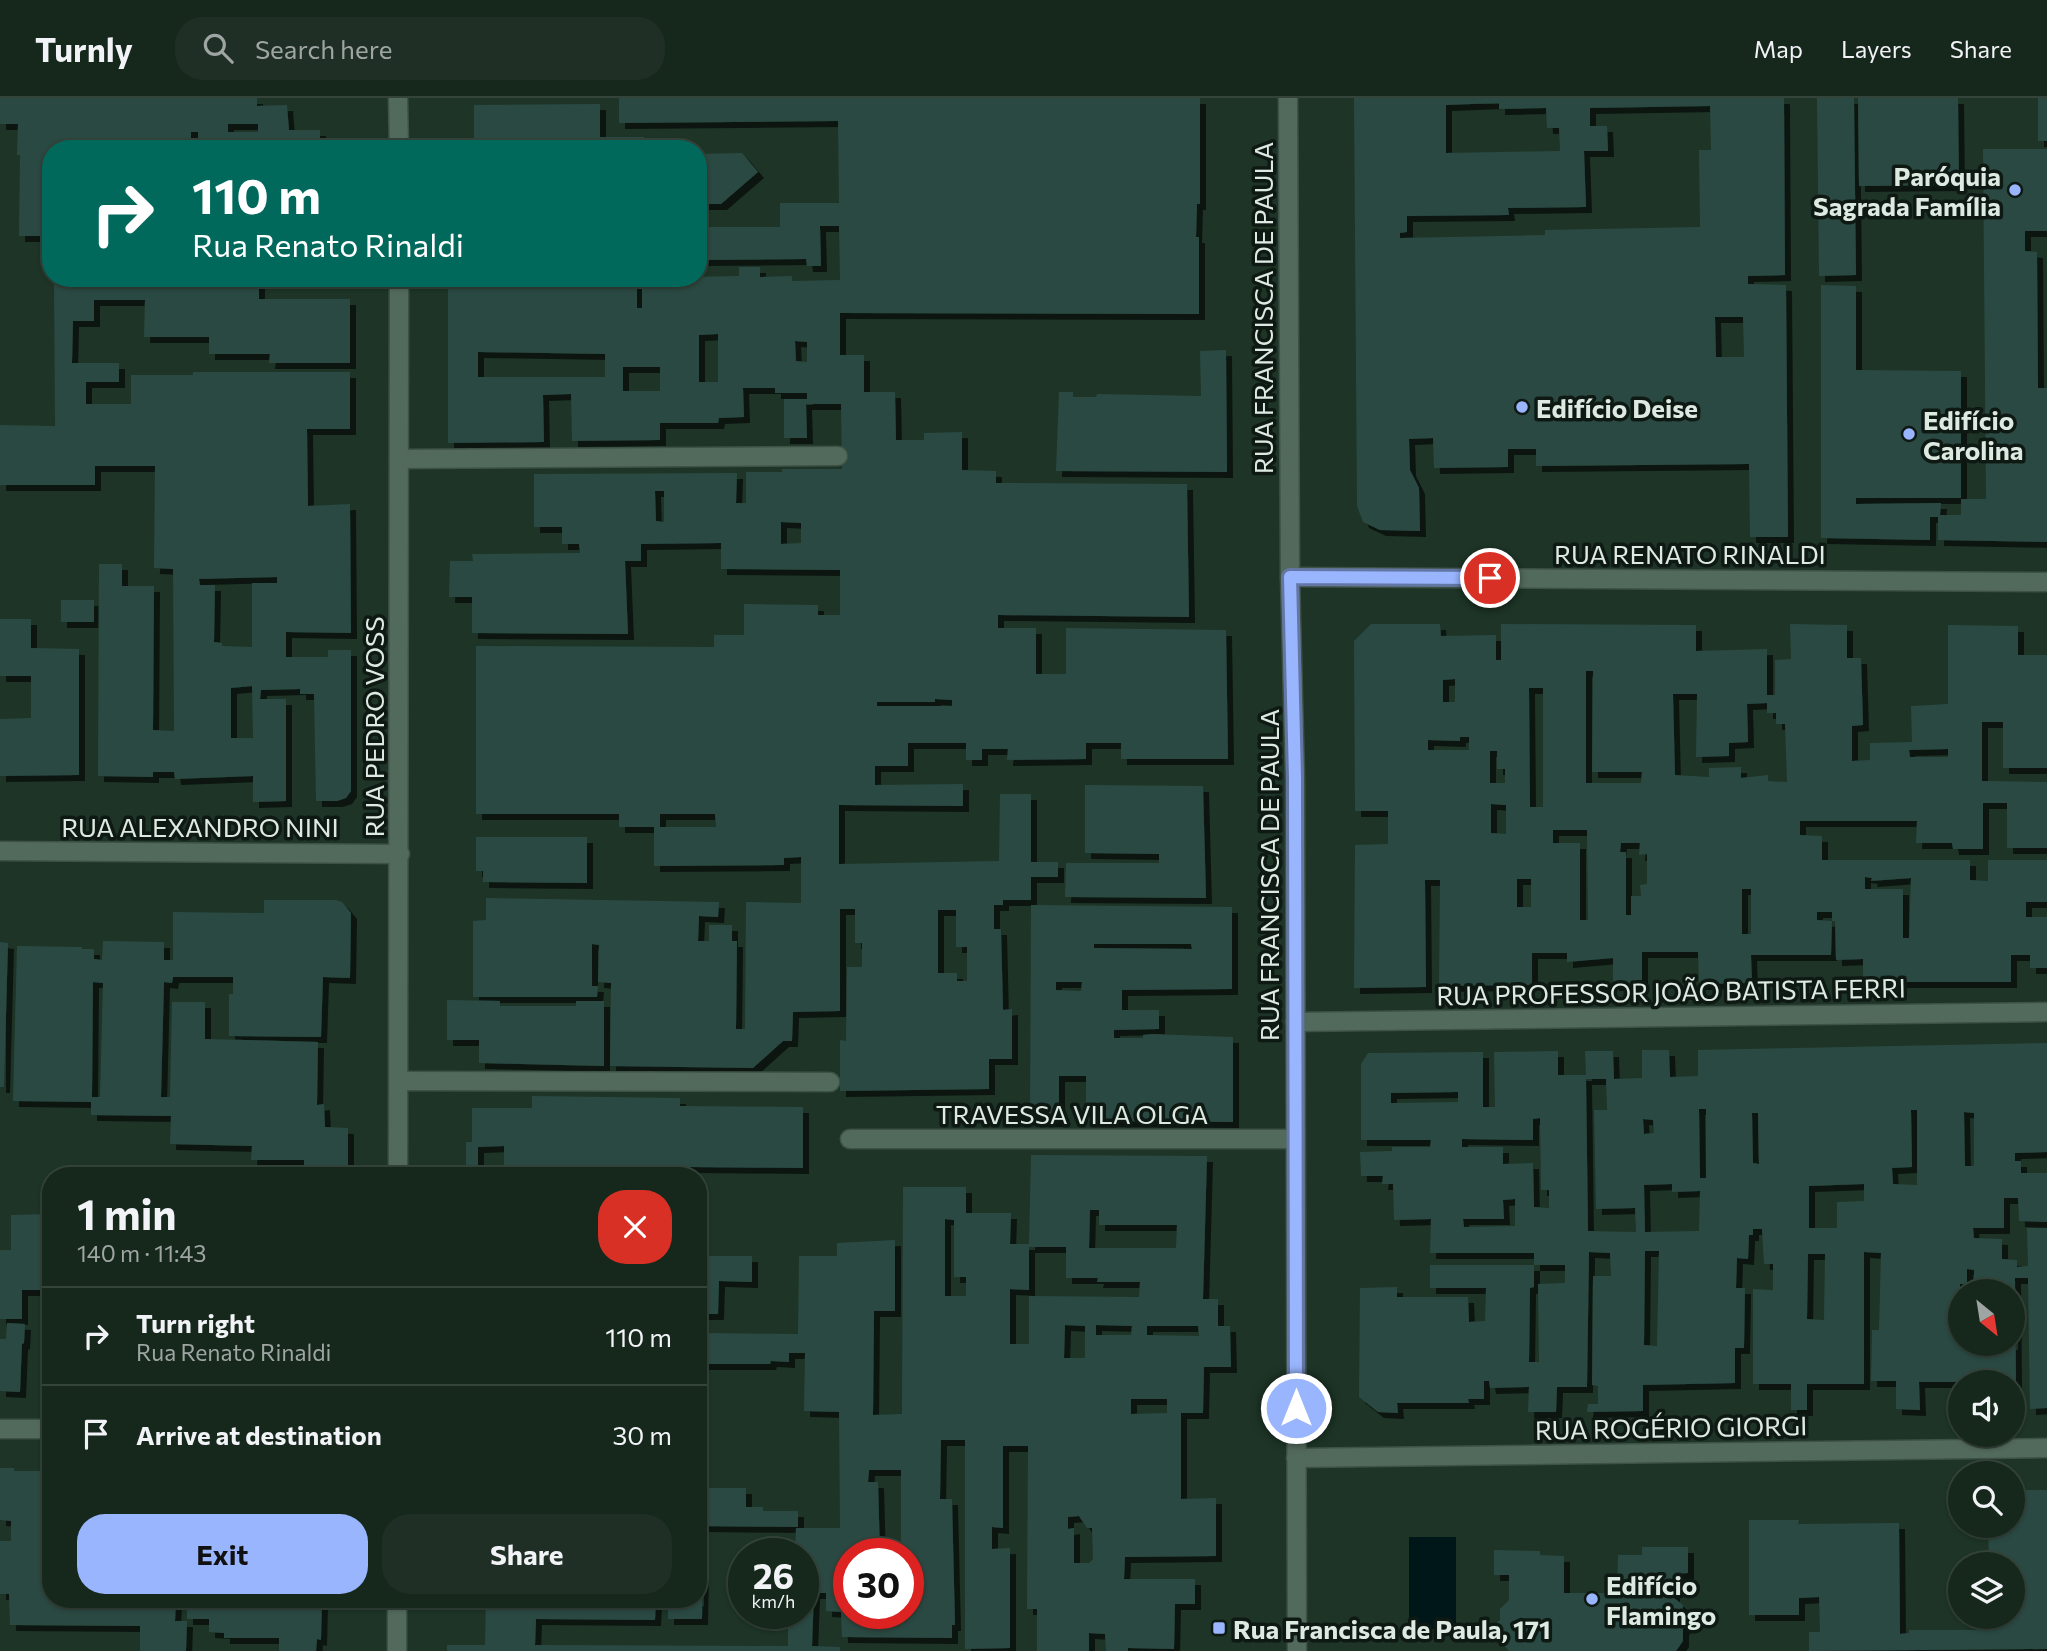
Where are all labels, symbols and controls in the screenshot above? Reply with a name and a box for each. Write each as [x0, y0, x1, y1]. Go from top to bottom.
search box [175, 17, 665, 80]
text: Turnly [35, 28, 133, 69]
icon: search [199, 29, 237, 67]
text: Search here [255, 33, 392, 64]
text: Map [1754, 34, 1803, 63]
text: Layers [1841, 34, 1912, 63]
text: Share [1950, 34, 2012, 63]
street label: RUA FRANCISCA DE PAULA [1247, 142, 1278, 474]
place label: Paróquia Sagrada Família [1813, 160, 2001, 221]
text: 110 m [192, 164, 321, 224]
icon: right [77, 168, 168, 259]
marker: Paróquia Sagrada Família [2007, 182, 2023, 198]
text: Rua Renato Rinaldi [192, 224, 464, 264]
place label: Edifício Deise [1536, 392, 1698, 423]
marker: Edifício Deise [1514, 399, 1530, 415]
place label: Edifício Carolina [1923, 404, 2023, 465]
marker: Edifício Carolina [1901, 426, 1917, 442]
street label: RUA RENATO RINALDI [1554, 538, 1826, 569]
pin [1460, 548, 1520, 608]
icon: arrive [1471, 559, 1509, 597]
street label: RUA PEDRO VOSS [358, 616, 389, 838]
street label: RUA FRANCISCA DE PAULA [1253, 709, 1284, 1041]
street label: RUA ALEXANDRO NINI [61, 811, 339, 842]
street label: RUA PROFESSOR JOÃO BATISTA FERRI [1436, 971, 1906, 1011]
street label: TRAVESSA VILA OLGA [936, 1098, 1208, 1129]
text: 1 min [77, 1187, 177, 1239]
button: close [598, 1190, 672, 1264]
text: 140 m · 11:43 [77, 1239, 206, 1267]
north arrow [1948, 1279, 2025, 1356]
map controls [1948, 1279, 2025, 1629]
text: Turn right [136, 1307, 255, 1338]
icon: right [77, 1317, 115, 1355]
text: 110 m [605, 1321, 672, 1352]
text: Rua Renato Rinaldi [136, 1338, 332, 1366]
button: sound [1948, 1370, 2025, 1447]
position arrow [1259, 1371, 1333, 1445]
street label: RUA ROGÉRIO GIORGI [1534, 1409, 1808, 1445]
icon: arrive [77, 1415, 115, 1453]
text: Arrive at destination [136, 1419, 382, 1450]
text: 30 m [613, 1419, 672, 1450]
button: search [1948, 1461, 2025, 1538]
button: Exit [77, 1514, 368, 1594]
button: Share [382, 1514, 672, 1594]
speed limit sign: 30 [833, 1538, 924, 1629]
button: layers [1948, 1552, 2025, 1629]
text: 26 [753, 1553, 794, 1596]
place label: Edifício Flamingo [1606, 1569, 1716, 1630]
text: km/h [752, 1590, 795, 1612]
marker: Edifício Flamingo [1584, 1591, 1600, 1607]
place label: Rua Francisca de Paula, 171 [1233, 1613, 1551, 1644]
marker: Rua Francisca de Paula, 171 [1211, 1620, 1227, 1636]

